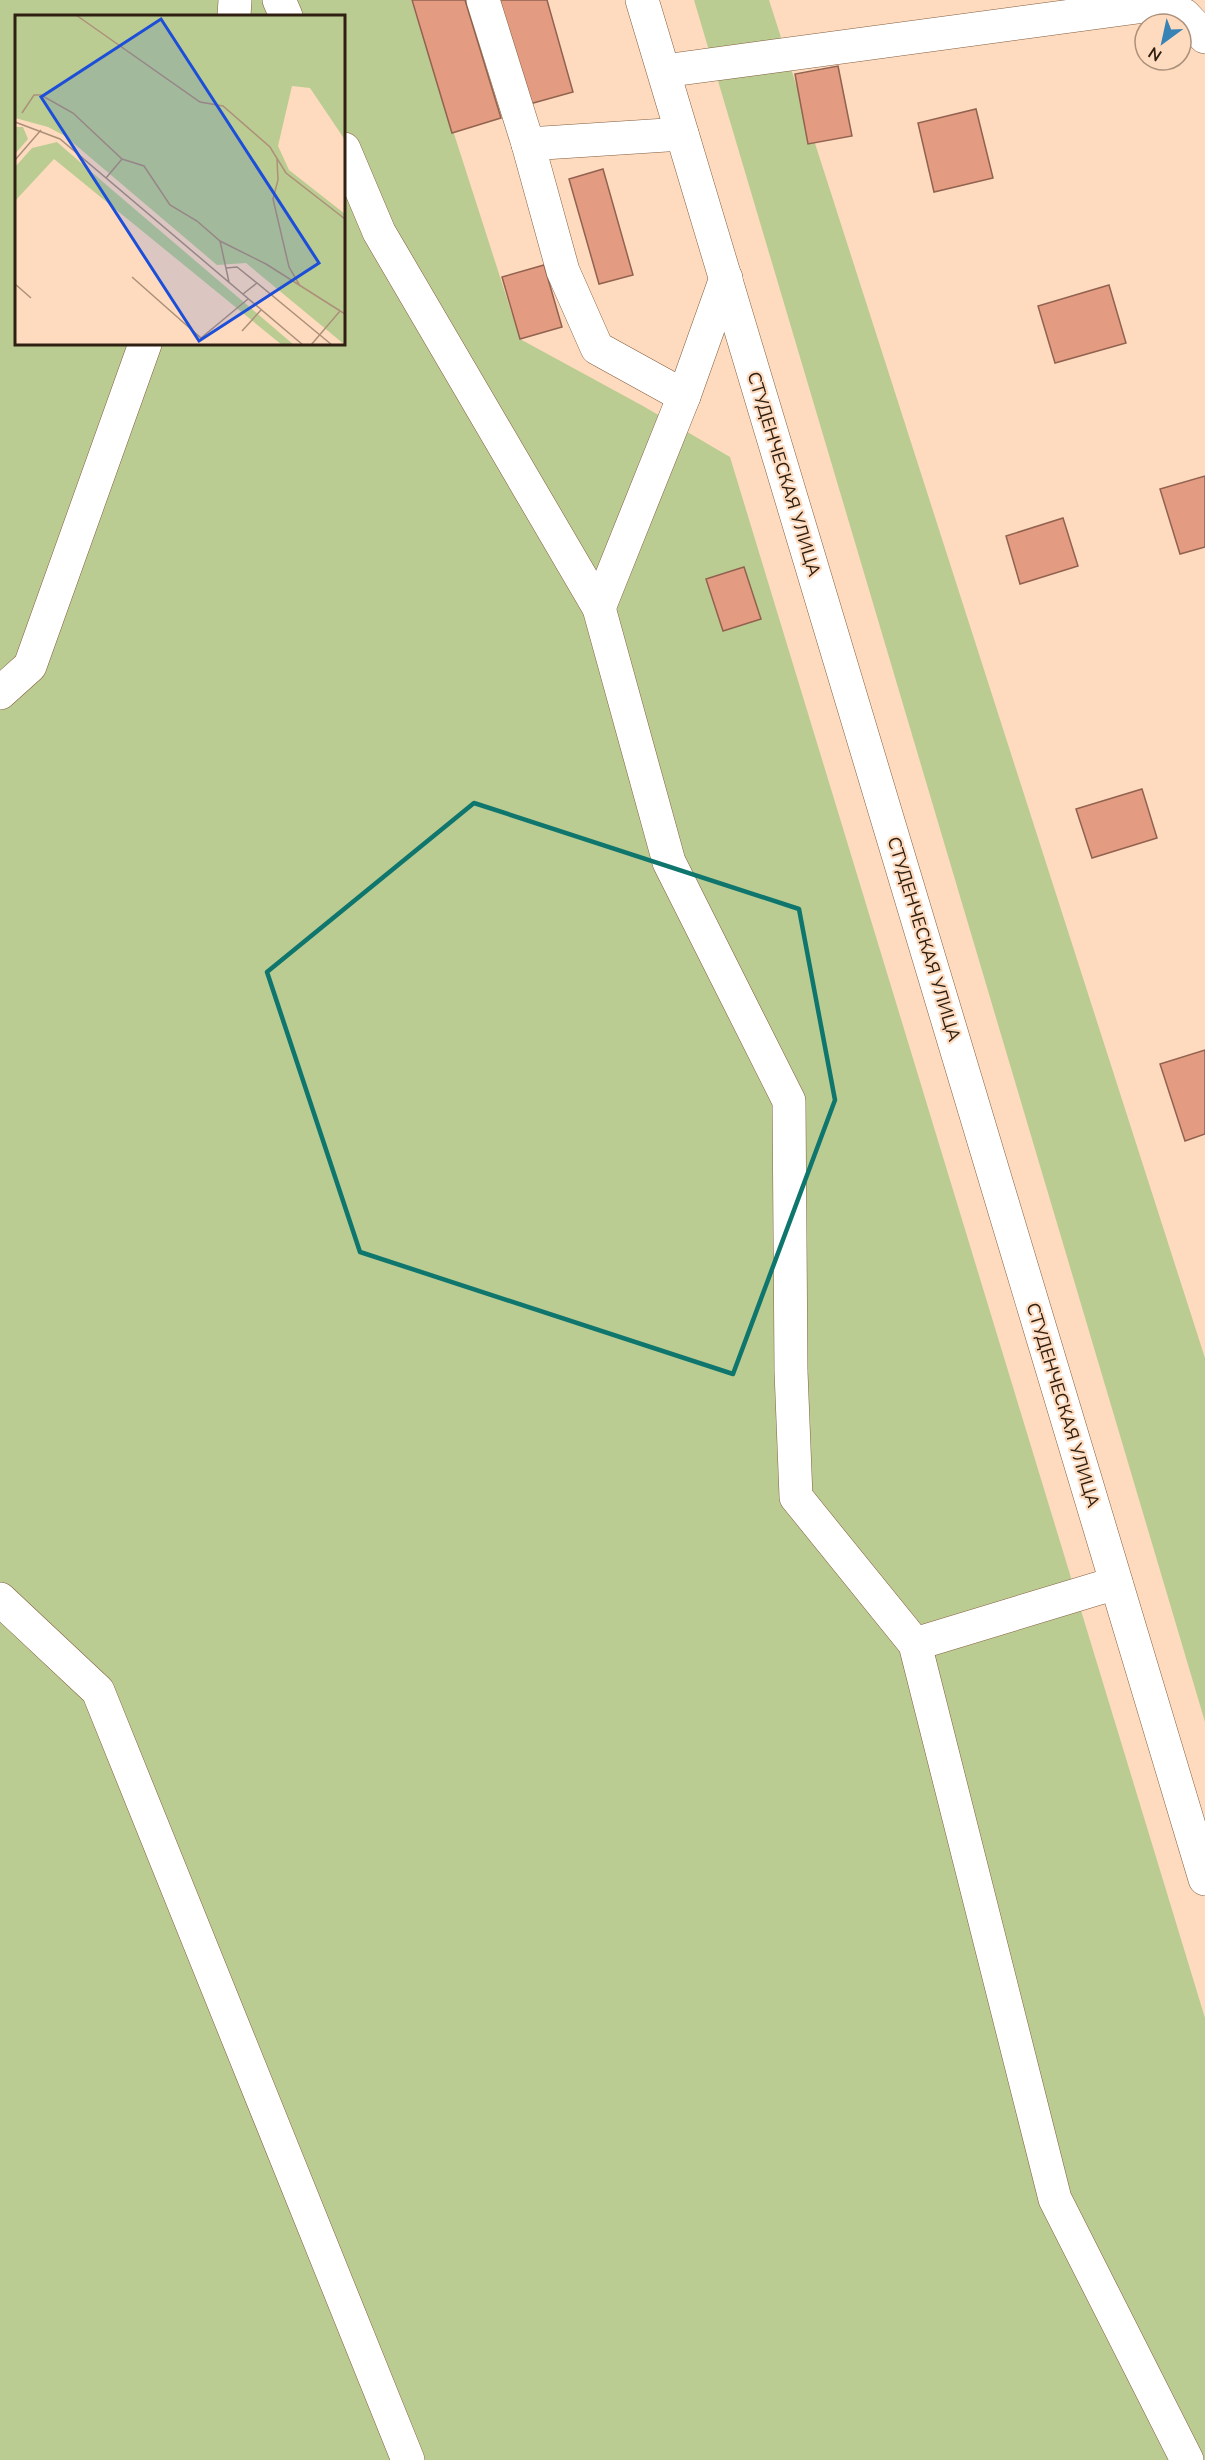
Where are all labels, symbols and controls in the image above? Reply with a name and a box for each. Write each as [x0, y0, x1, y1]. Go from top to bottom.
north arrow [1133, 12, 1193, 72]
inset map [15, 15, 345, 345]
text: N [1144, 41, 1166, 66]
street label: СТУДЕНЧЕСКАЯ УЛИЦА [741, 369, 827, 579]
street label: СТУДЕНЧЕСКАЯ УЛИЦА [881, 834, 967, 1044]
street label: СТУДЕНЧЕСКАЯ УЛИЦА [1020, 1300, 1106, 1510]

